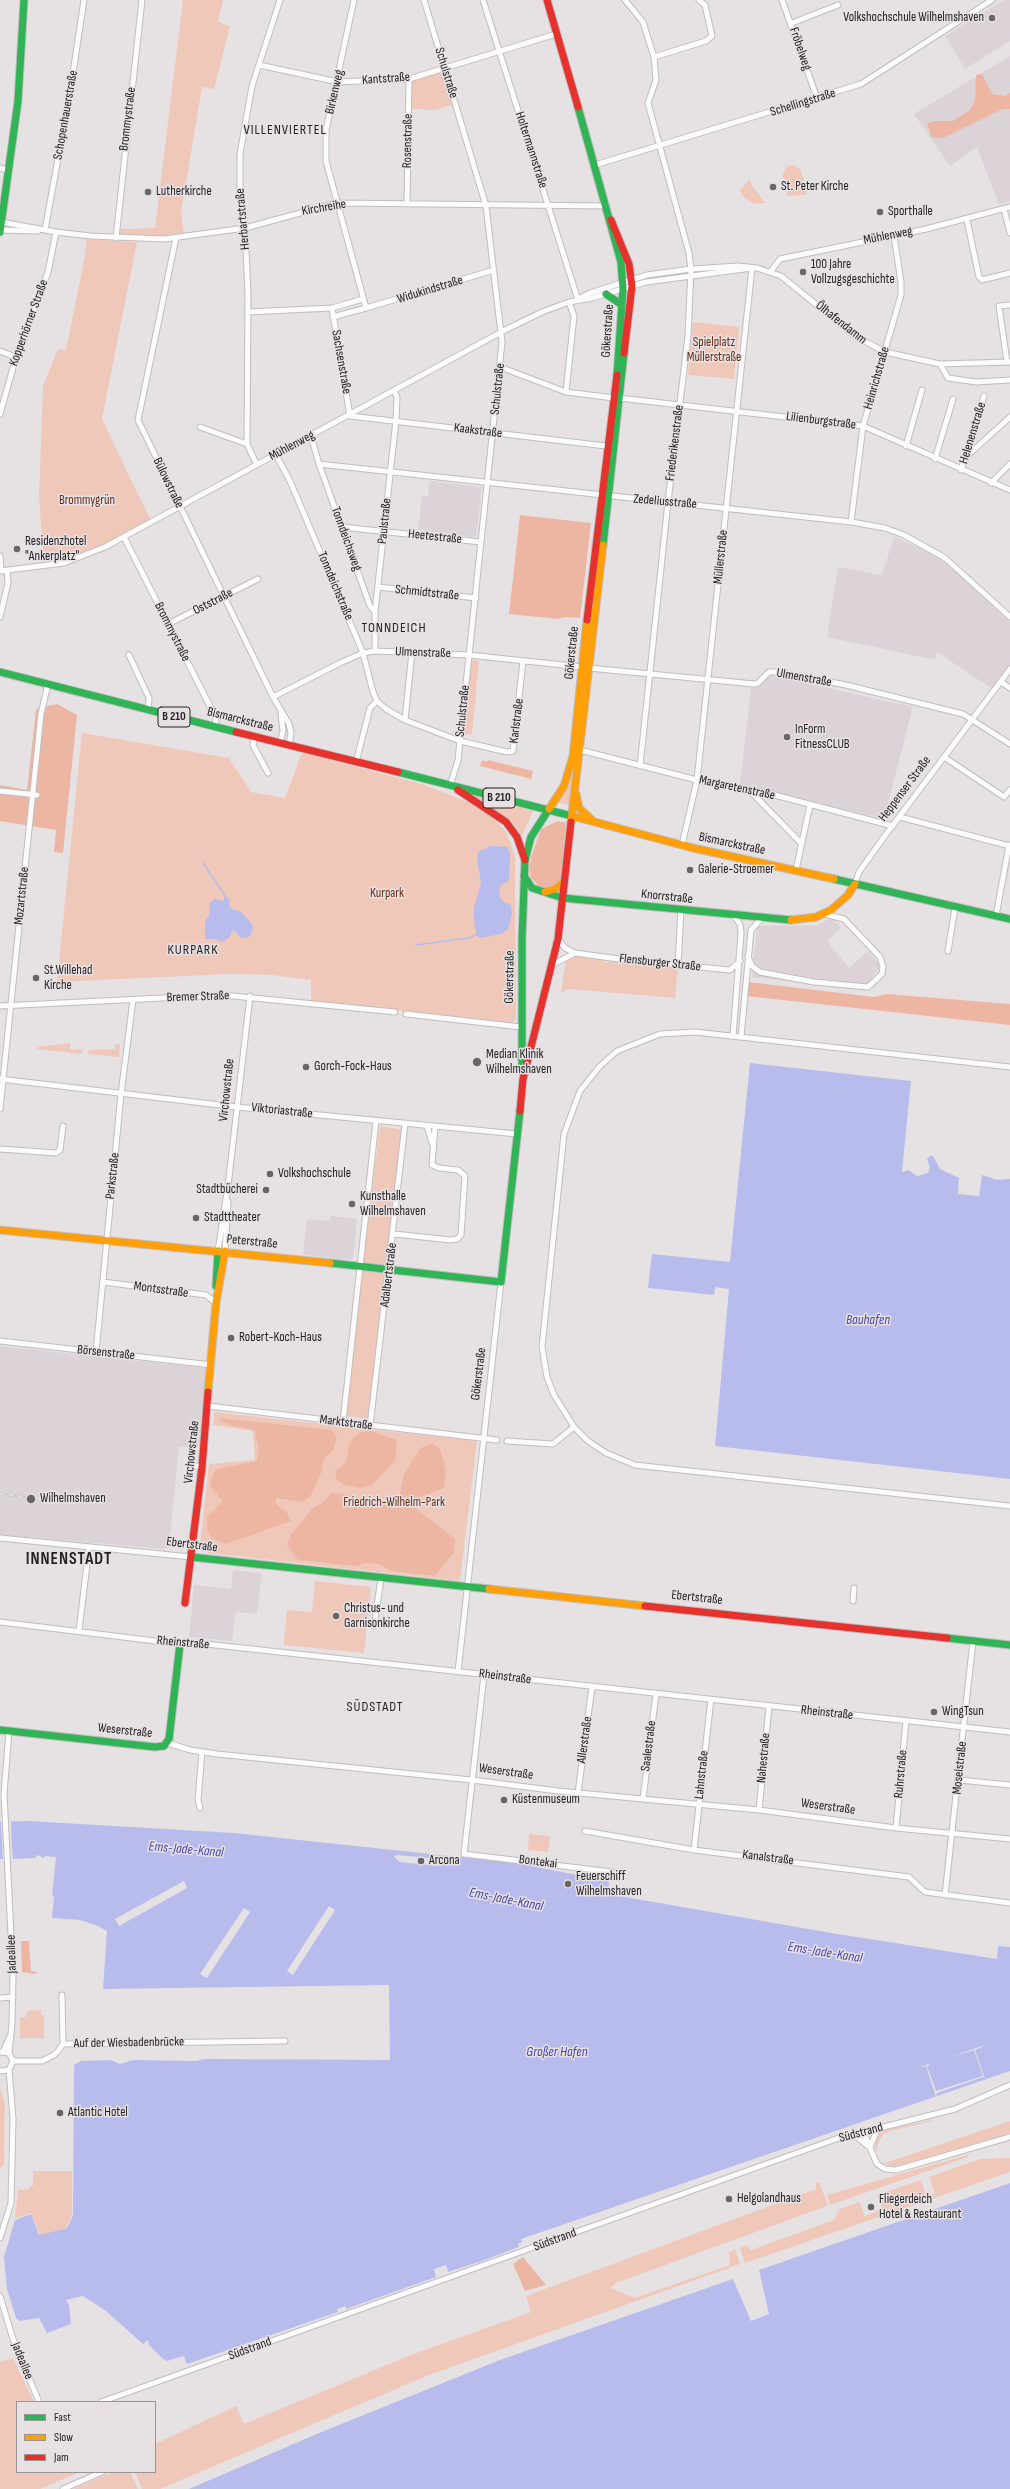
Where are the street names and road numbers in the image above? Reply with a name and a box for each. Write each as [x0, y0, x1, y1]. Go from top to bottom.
street label: Fröbelweg [785, 25, 815, 73]
street label: Schulstraße [431, 46, 461, 100]
street label: Birkenweg [322, 68, 348, 116]
street label: Schopenhauerstraße [50, 69, 82, 161]
street label: Kantstraße [361, 70, 411, 88]
street label: Brommystraße [116, 86, 140, 152]
street label: Schellingstraße [768, 86, 838, 120]
street label: Holtermannstraße [511, 110, 551, 190]
street label: Rosenstraße [400, 114, 416, 168]
street label: Herbartstraße [233, 188, 253, 250]
street label: Kirchreihe [301, 196, 347, 220]
street label: Mühlenweg [862, 224, 914, 248]
street label: Widukindstraße [395, 273, 465, 307]
street label: Kopperhörner Straße [6, 278, 52, 368]
street label: Ölhafendamm [812, 298, 870, 348]
street label: Gökerstraße [598, 304, 618, 358]
street label: Sachsenstraße [328, 329, 354, 395]
street label: Heinrichstraße [861, 345, 893, 411]
street label: Schulstraße [488, 362, 508, 416]
street label: Helenenstraße [956, 400, 990, 466]
street label: Friederikenstraße [663, 404, 687, 482]
street label: Lilienburgstraße [785, 409, 857, 433]
street label: Kaakstraße [453, 420, 503, 442]
street label: Mühlenweg [266, 427, 318, 465]
street label: Bülowstraße [149, 455, 187, 511]
street label: Zedeliusstraße [632, 491, 698, 513]
street label: Paulstraße [375, 497, 395, 545]
street label: Tonndeichsweg [327, 505, 365, 573]
street label: Heetestraße [407, 526, 463, 548]
street label: Müllerstraße [710, 529, 732, 585]
street label: Tonndeichstraße [314, 550, 356, 622]
street label: Schmidtstraße [394, 582, 460, 604]
street label: Oststraße [190, 585, 236, 619]
street label: Brommystraße [150, 600, 194, 664]
street label: Gökerstraße [561, 626, 583, 680]
street label: Ulmenstraße [395, 644, 451, 662]
street label: Ulmenstraße [775, 665, 833, 691]
street label: Schulstraße [453, 684, 473, 738]
street label: Karlstraße [507, 698, 527, 744]
street label: Bismarckstraße [205, 704, 275, 736]
road number: B 210 [158, 707, 190, 727]
street label: Heppenser Straße [875, 753, 935, 825]
street label: Margaretenstraße [698, 772, 776, 804]
road number: B 210 [483, 788, 515, 808]
street label: Bismarckstraße [697, 829, 767, 859]
street label: Mozartstraße [11, 866, 33, 926]
street label: Knorrstraße [640, 887, 694, 907]
street label: Gökerstraße [502, 950, 518, 1004]
street label: Flensburger Straße [618, 951, 702, 975]
street label: Bremer Straße [166, 988, 230, 1006]
street label: Virchowstraße [216, 1058, 238, 1122]
street label: Viktoriastraße [251, 1100, 313, 1122]
street label: Parkstraße [103, 1152, 123, 1200]
street label: Peterstraße [226, 1232, 278, 1252]
street label: Adalbertstraße [377, 1242, 401, 1308]
street label: Montsstraße [133, 1278, 189, 1302]
street label: Börsenstraße [76, 1342, 136, 1364]
street label: Gökerstraße [468, 1347, 490, 1401]
street label: Marktstraße [319, 1412, 373, 1434]
street label: Virchowstraße [181, 1420, 203, 1484]
street label: Ebertstraße [165, 1534, 219, 1556]
street label: Ebertstraße [671, 1588, 723, 1608]
street label: Rheinstraße [156, 1633, 210, 1653]
street label: Rheinstraße [478, 1666, 532, 1688]
street label: Rheinstraße [800, 1702, 854, 1724]
street label: Allerstraße [574, 1716, 596, 1764]
street label: Weserstraße [97, 1720, 153, 1742]
street label: Saalestraße [638, 1720, 660, 1772]
street label: Nahestraße [754, 1732, 774, 1784]
street label: Moselstraße [949, 1741, 971, 1795]
street label: Ruhrstraße [891, 1749, 911, 1799]
street label: Lahnstraße [692, 1750, 712, 1800]
street label: Weserstraße [478, 1760, 534, 1784]
street label: Weserstraße [800, 1795, 856, 1819]
street label: Kanalstraße [741, 1847, 795, 1869]
street label: Bontekai [518, 1852, 558, 1872]
street label: Jadeallee [4, 1934, 20, 1974]
street label: Auf der Wiesbadenbrücke [74, 2034, 184, 2052]
street label: Südstrand [837, 2120, 885, 2146]
street label: Südstrand [531, 2225, 579, 2255]
street label: Südstrand [226, 2334, 274, 2364]
street label: Jadeallee [8, 2340, 36, 2382]

